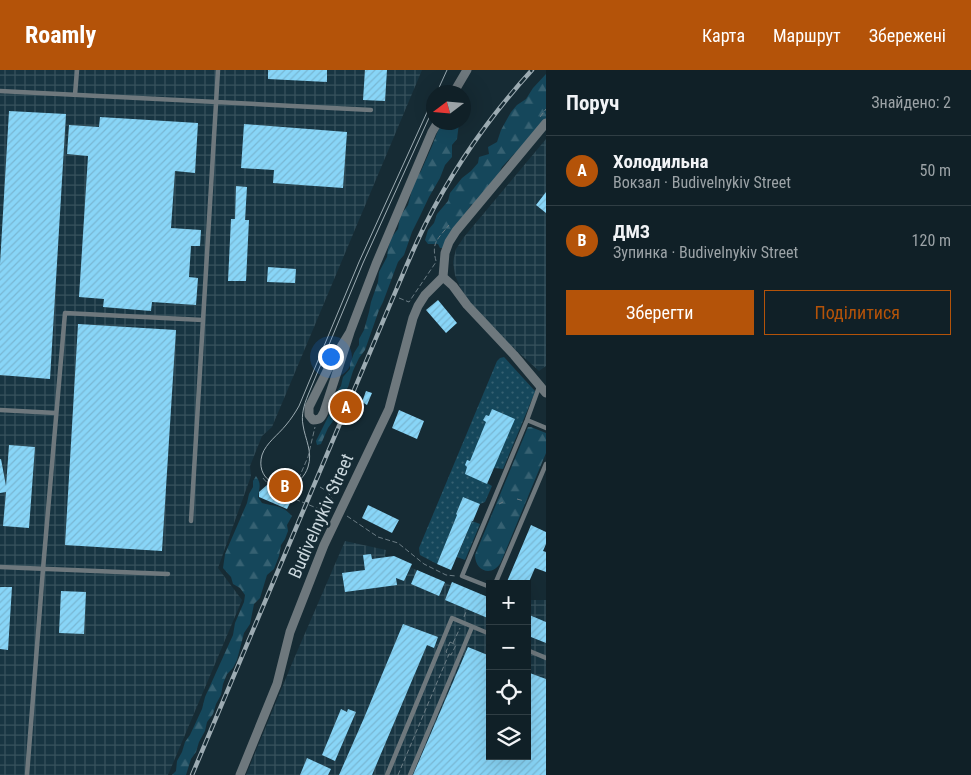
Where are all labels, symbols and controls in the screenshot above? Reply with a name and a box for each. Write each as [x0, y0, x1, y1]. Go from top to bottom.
text: Roamly [25, 21, 96, 49]
text: Карта [702, 25, 745, 46]
text: Маршрут [773, 25, 841, 46]
text: Збережені [869, 25, 946, 46]
north arrow [426, 85, 471, 130]
text: Поруч [566, 91, 619, 115]
text: Знайдено: 2 [871, 93, 951, 112]
text: Холодильна [613, 150, 708, 173]
text: A [577, 161, 587, 180]
text: 50 m [919, 161, 951, 180]
text: Вокзал · Budivelnykiv Street [613, 173, 791, 192]
text: ДМЗ [613, 220, 650, 243]
text: B [578, 231, 586, 250]
text: 120 m [912, 231, 951, 250]
text: Зупинка · Budivelnykiv Street [613, 243, 798, 262]
button: Зберегти [566, 290, 754, 335]
button: Поділитися [764, 290, 951, 335]
your location [318, 344, 344, 370]
pin: A [330, 388, 362, 426]
street label: Budivelnykiv Street [284, 450, 358, 582]
pin: B [269, 467, 301, 505]
map controls [486, 580, 531, 760]
button: + [486, 580, 531, 625]
button: − [486, 625, 531, 670]
button: locate [486, 670, 531, 715]
button: layers [486, 715, 531, 760]

